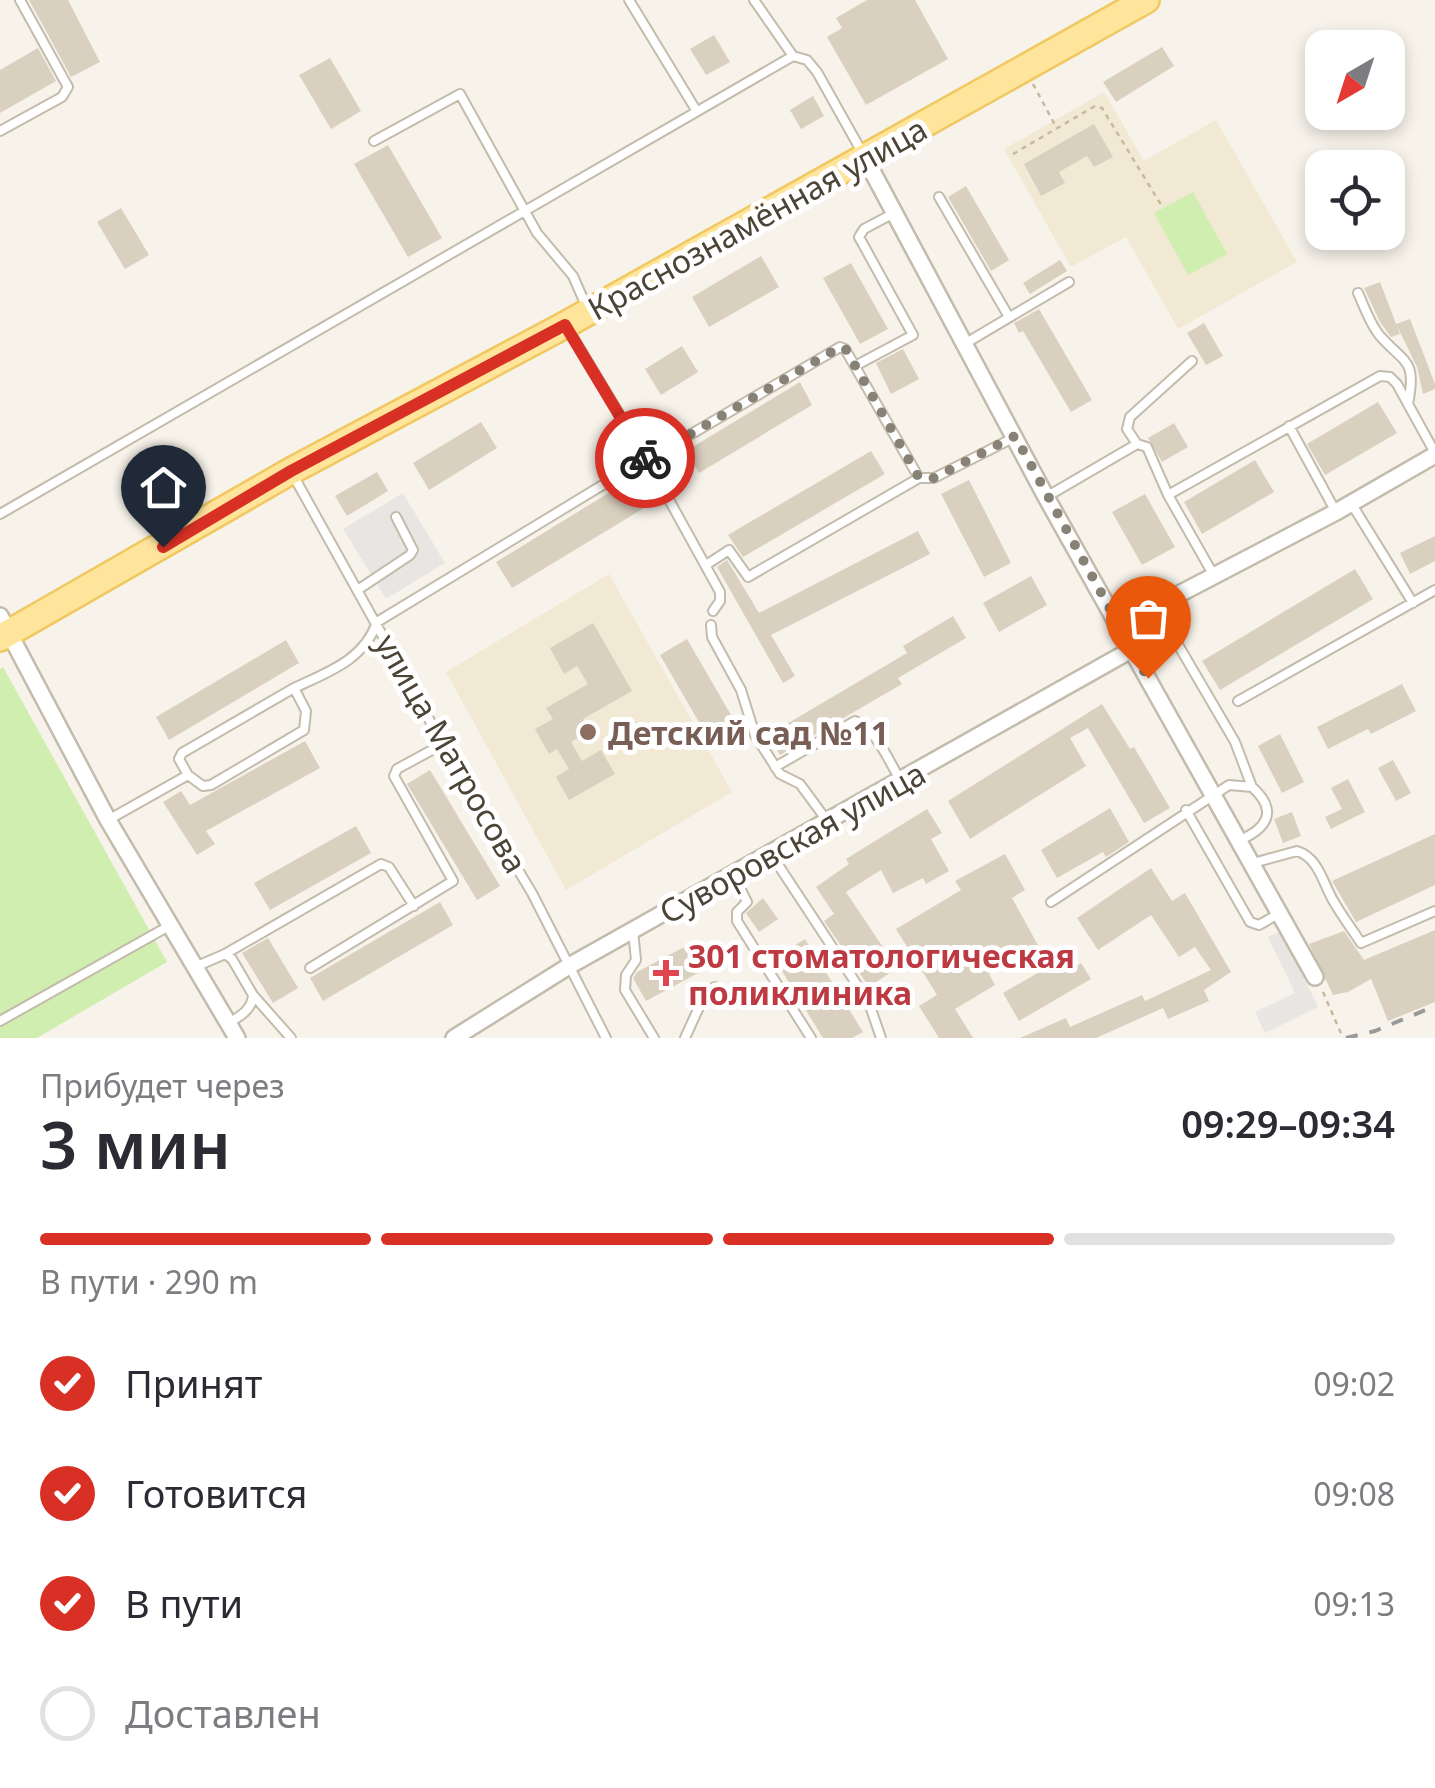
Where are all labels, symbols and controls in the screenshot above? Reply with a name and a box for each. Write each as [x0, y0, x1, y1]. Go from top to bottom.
north arrow [1305, 30, 1405, 130]
map controls [1305, 30, 1405, 250]
street label: Краснознамённая улица [580, 107, 934, 329]
button: locate [1305, 150, 1405, 250]
courier [595, 408, 695, 508]
icon: bike [618, 431, 673, 486]
pin [121, 445, 206, 548]
icon: home [136, 460, 191, 515]
pin [1106, 576, 1191, 679]
icon: bag [1121, 591, 1176, 646]
street label: улица Матросова [366, 626, 538, 880]
place label: Детский сад №11 [608, 711, 889, 754]
marker: Детский сад №11 [577, 721, 599, 743]
street label: Суворовская улица [651, 751, 933, 933]
place label: 301 стоматологическая поликлиника [688, 934, 1075, 1014]
marker: 301 стоматологическая поликлиника [653, 960, 679, 986]
text: Прибудет через [40, 1064, 285, 1107]
text: 09:29–09:34 [1181, 1097, 1395, 1149]
text: 3 мин [40, 1100, 231, 1188]
text: В пути · 290 m [40, 1260, 258, 1303]
icon: check [40, 1356, 95, 1411]
text: Принят [125, 1357, 262, 1409]
text: 09:02 [1313, 1362, 1395, 1405]
icon: check [40, 1466, 95, 1521]
text: Готовится [125, 1467, 307, 1519]
text: 09:08 [1313, 1472, 1395, 1515]
icon: check [40, 1576, 95, 1631]
text: В пути [125, 1577, 243, 1629]
text: 09:13 [1313, 1582, 1395, 1625]
text: Доставлен [125, 1687, 321, 1739]

